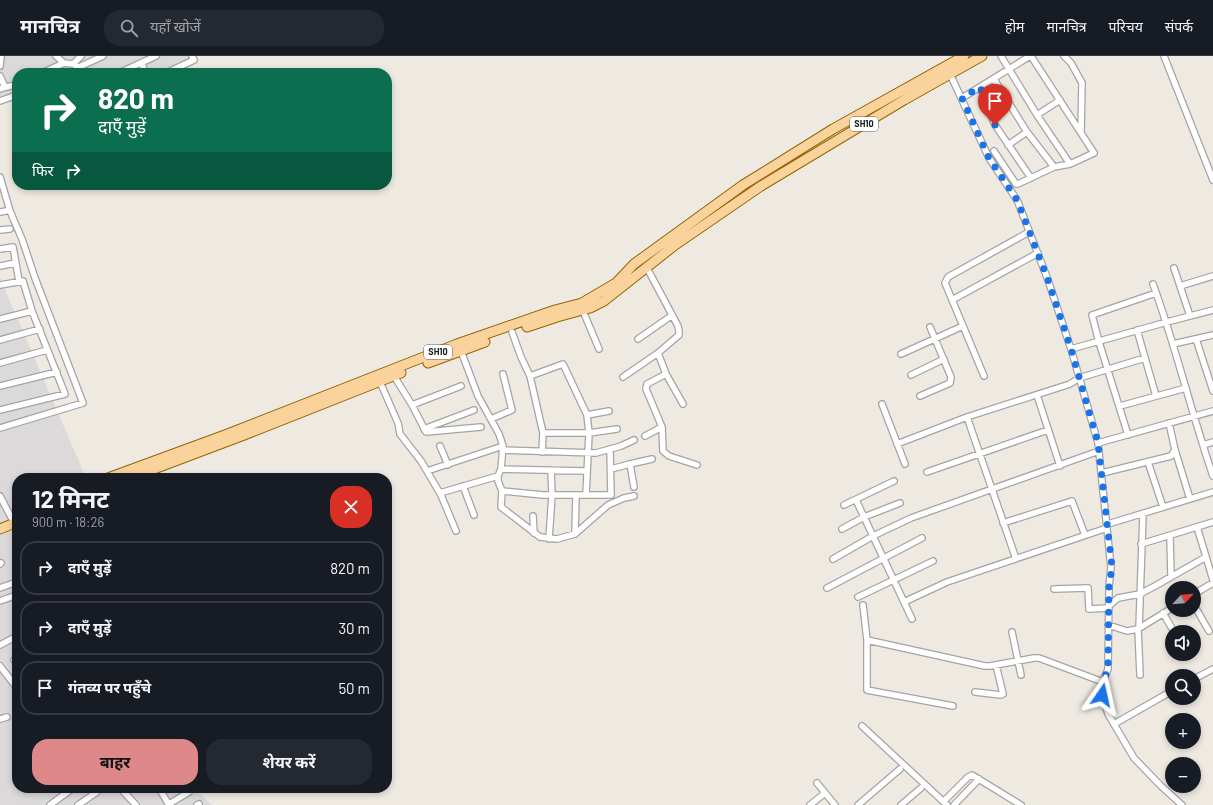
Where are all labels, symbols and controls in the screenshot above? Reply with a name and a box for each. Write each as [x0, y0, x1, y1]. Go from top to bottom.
search box [104, 10, 384, 46]
text: मानचित्र [20, 14, 80, 37]
icon: search [118, 17, 140, 39]
text: यहाँ खोजें [150, 17, 201, 35]
text: होम [1005, 18, 1024, 35]
text: मानचित्र [1046, 18, 1087, 35]
text: परिचय [1109, 18, 1143, 35]
text: संपर्क [1165, 18, 1193, 35]
text: 820 m [98, 81, 174, 115]
icon: right [32, 84, 84, 136]
pin [978, 84, 1012, 125]
icon: arrive [984, 90, 1006, 112]
text: दाएँ मुड़ें [98, 115, 146, 137]
road number: SH10 [850, 117, 878, 131]
icon: right [62, 160, 84, 182]
text: फिर [32, 161, 54, 179]
road number: SH10 [424, 345, 452, 359]
text: 12 मिनट [32, 484, 109, 513]
button: close [330, 486, 372, 528]
text: 900 m · 18:26 [32, 514, 104, 530]
icon: right [34, 557, 56, 579]
text: दाएँ मुड़ें [68, 558, 111, 576]
text: 820 m [330, 559, 370, 577]
north arrow [1165, 581, 1201, 617]
map controls [1165, 581, 1201, 793]
icon: right [34, 617, 56, 639]
text: दाएँ मुड़ें [68, 618, 111, 636]
text: 30 m [338, 619, 370, 637]
button: sound [1165, 625, 1201, 661]
button: search [1165, 669, 1201, 705]
position arrow [1081, 674, 1123, 716]
icon: arrive [34, 677, 56, 699]
text: गंतव्य पर पहुँचे [68, 678, 151, 696]
text: 50 m [338, 679, 370, 697]
button: + [1165, 713, 1201, 749]
button: बाहर [32, 739, 198, 785]
button: शेयर करें [206, 739, 372, 785]
button: − [1165, 757, 1201, 793]

